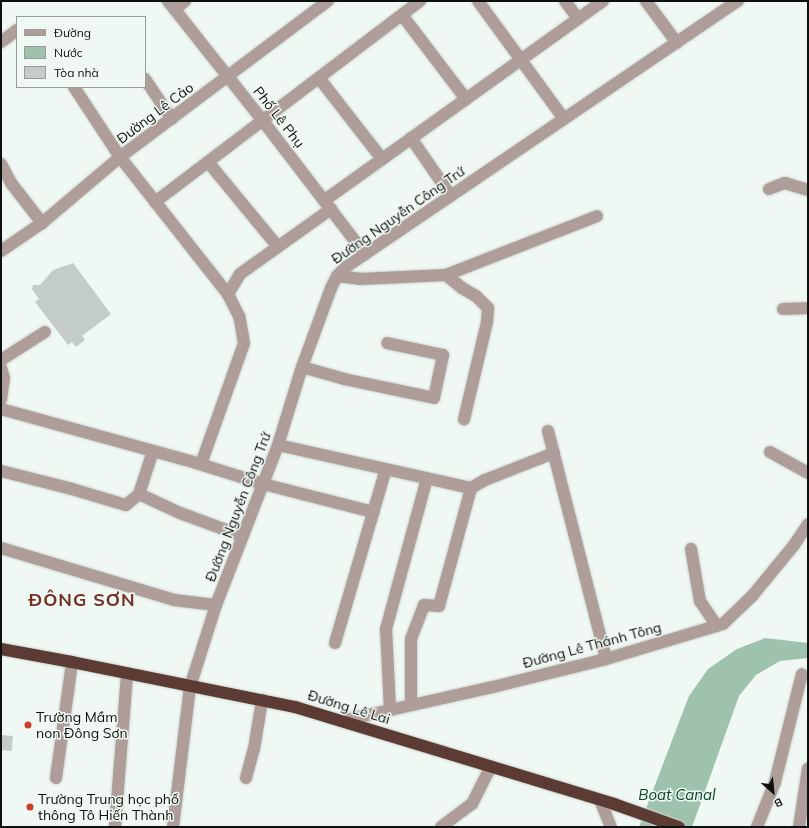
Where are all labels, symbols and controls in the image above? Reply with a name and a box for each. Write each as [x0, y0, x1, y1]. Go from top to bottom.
legend [16, 16, 146, 88]
text: Đường [54, 25, 91, 40]
text: Nước [54, 45, 83, 60]
text: Tòa nhà [54, 65, 99, 80]
street label: Đường Lê Cảo [113, 79, 197, 147]
street label: Phố Lê Phụ [250, 83, 308, 151]
street label: Đường Nguyễn Công Trứ [328, 163, 468, 267]
street label: Đường Nguyễn Công Trứ [202, 430, 274, 584]
district label: ĐÔNG SƠN [28, 589, 136, 611]
street label: Đường Lê Thánh Tông [521, 618, 663, 672]
street label: Đường Lê Lai [306, 687, 392, 727]
place label: Trường Mầm non Đông Sơn [36, 709, 128, 742]
marker: Trường Mầm non Đông Sơn [23, 720, 33, 730]
north arrow [753, 772, 793, 812]
water label: Boat Canal [638, 786, 716, 804]
place label: Trường Trung học phổ thông Tô Hiến Thành [38, 791, 179, 824]
text: B [772, 795, 785, 811]
marker: Trường Trung học phổ thông Tô Hiến Thành [25, 802, 35, 812]

